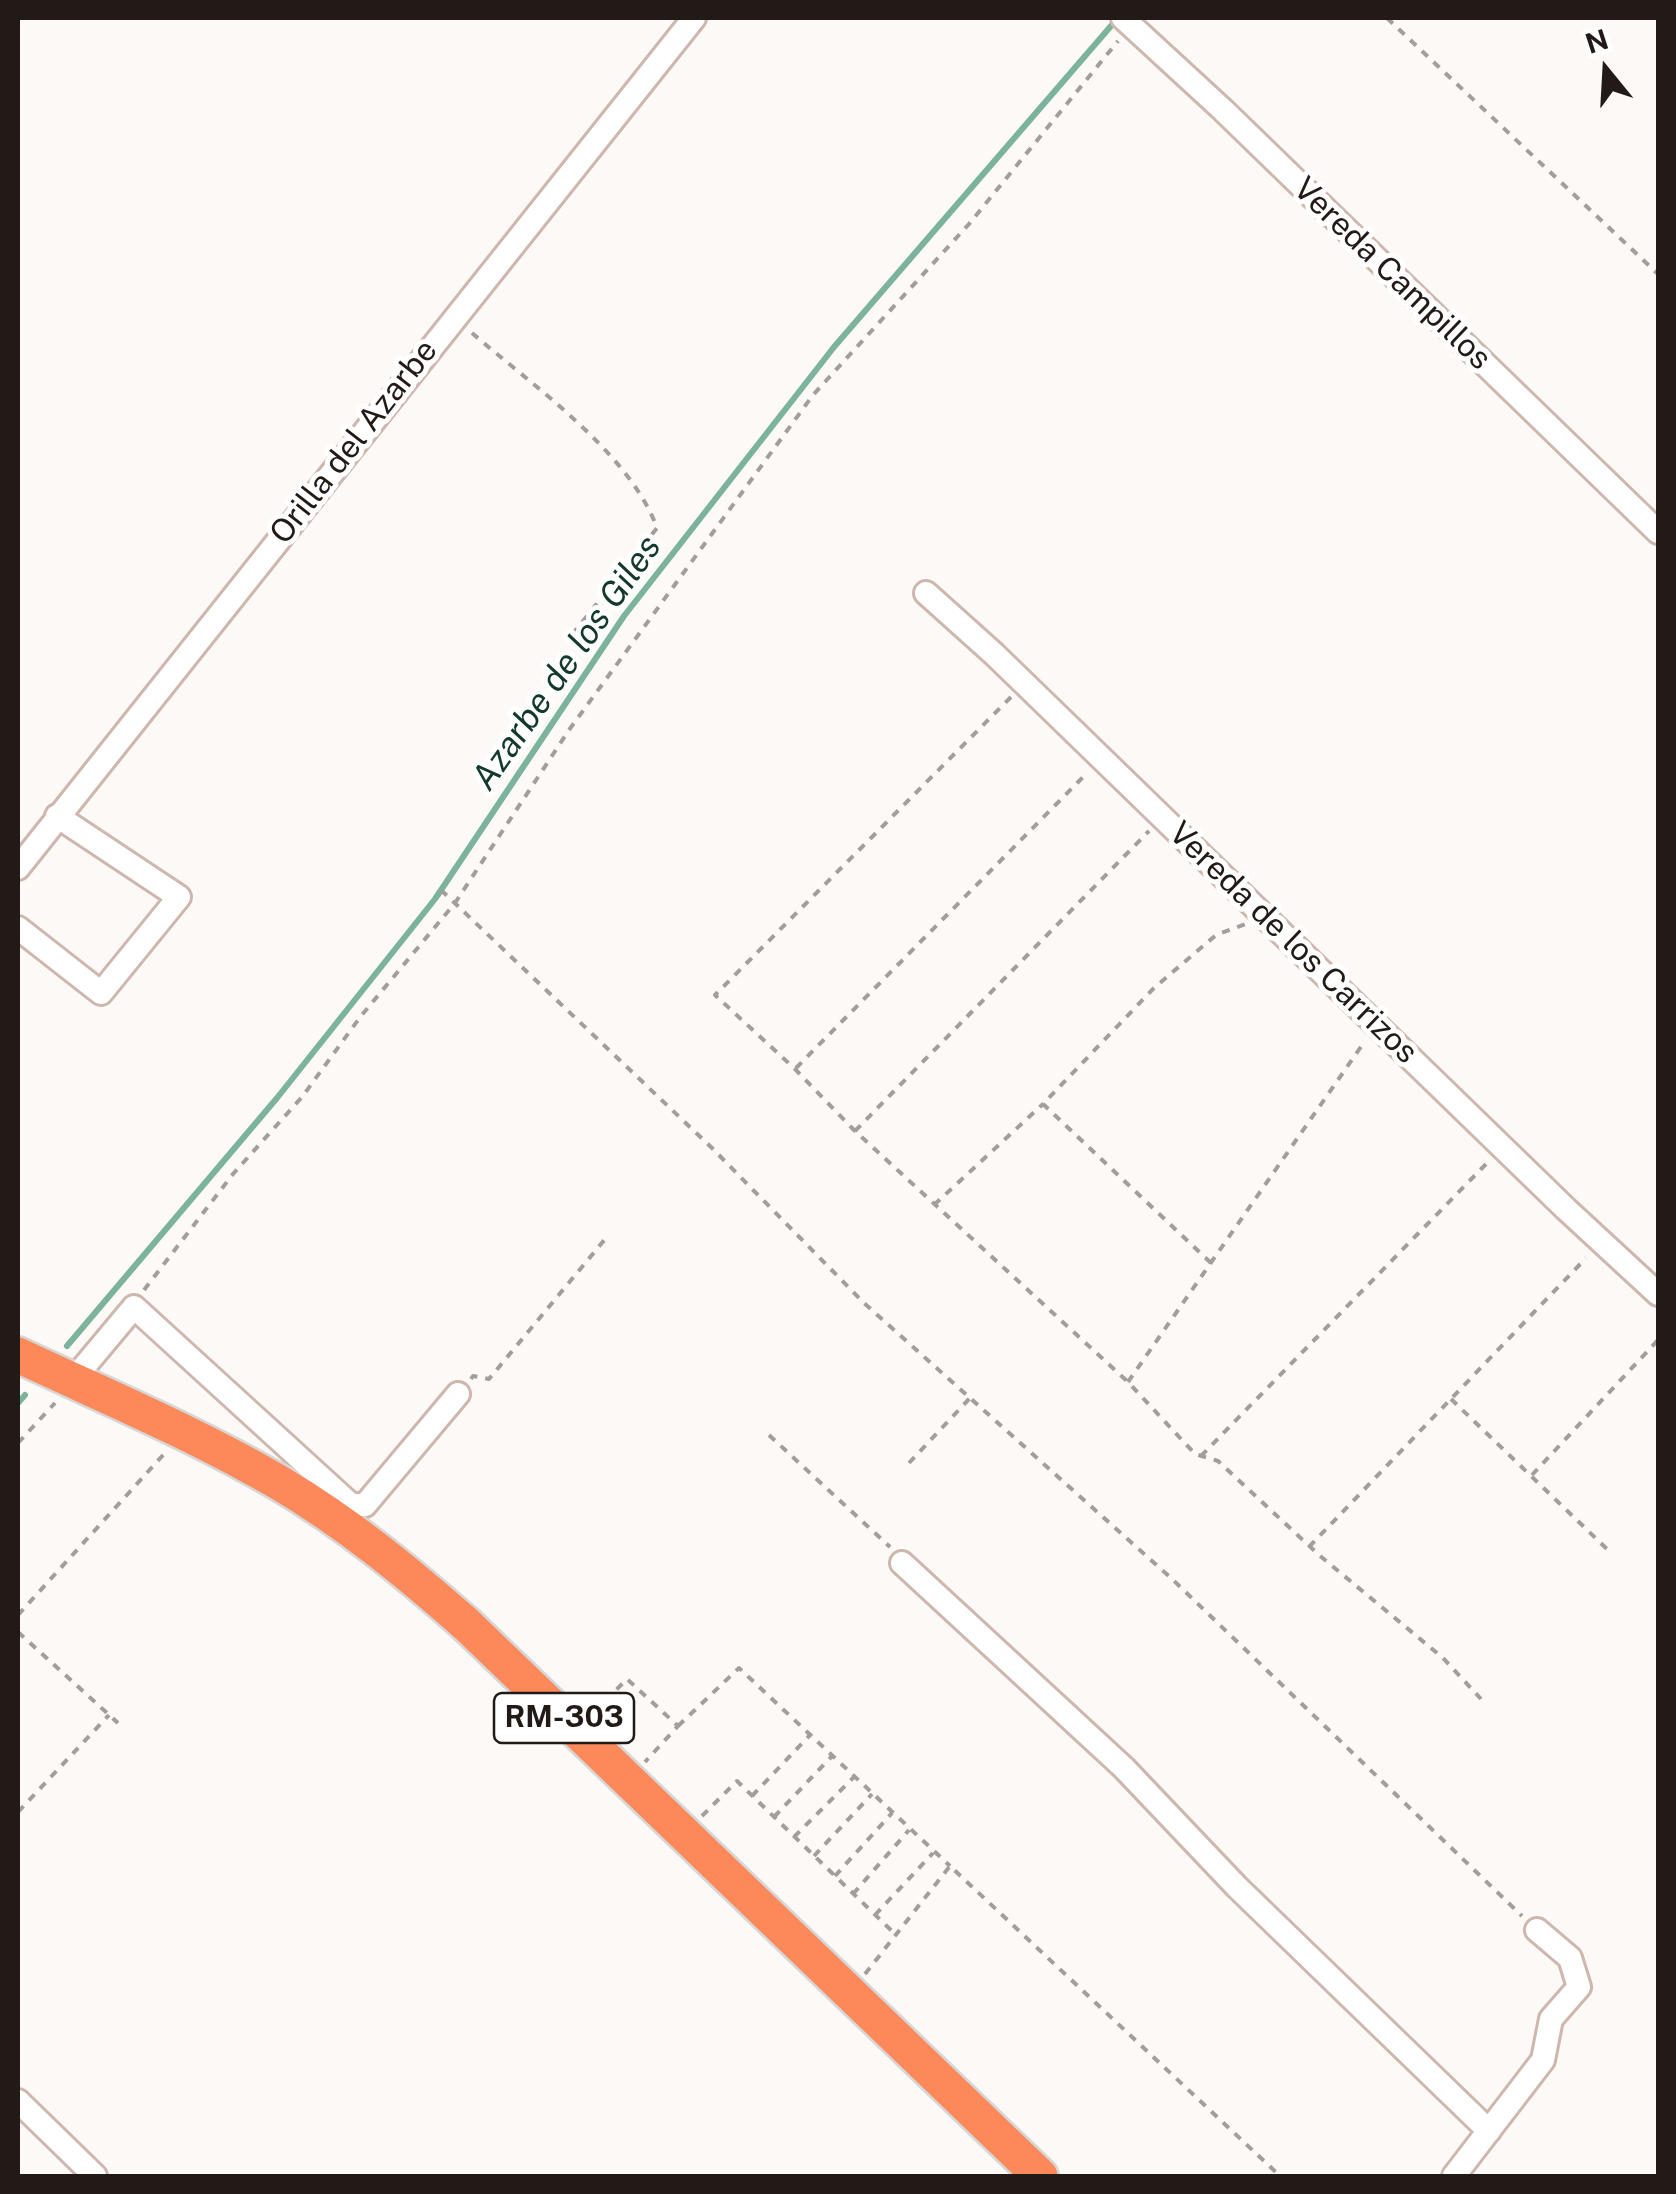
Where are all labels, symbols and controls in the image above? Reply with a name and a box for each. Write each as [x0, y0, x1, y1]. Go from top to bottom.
north arrow [1556, 20, 1656, 120]
text: N [1581, 22, 1612, 60]
street label: Vereda Campillos [1285, 170, 1499, 378]
street label: Orilla del Azarbe [262, 332, 446, 552]
water label: Azarbe de los Giles [463, 528, 671, 798]
street label: Vereda de los Carrizos [1161, 814, 1425, 1072]
road number: RM-303 [494, 1693, 634, 1743]

